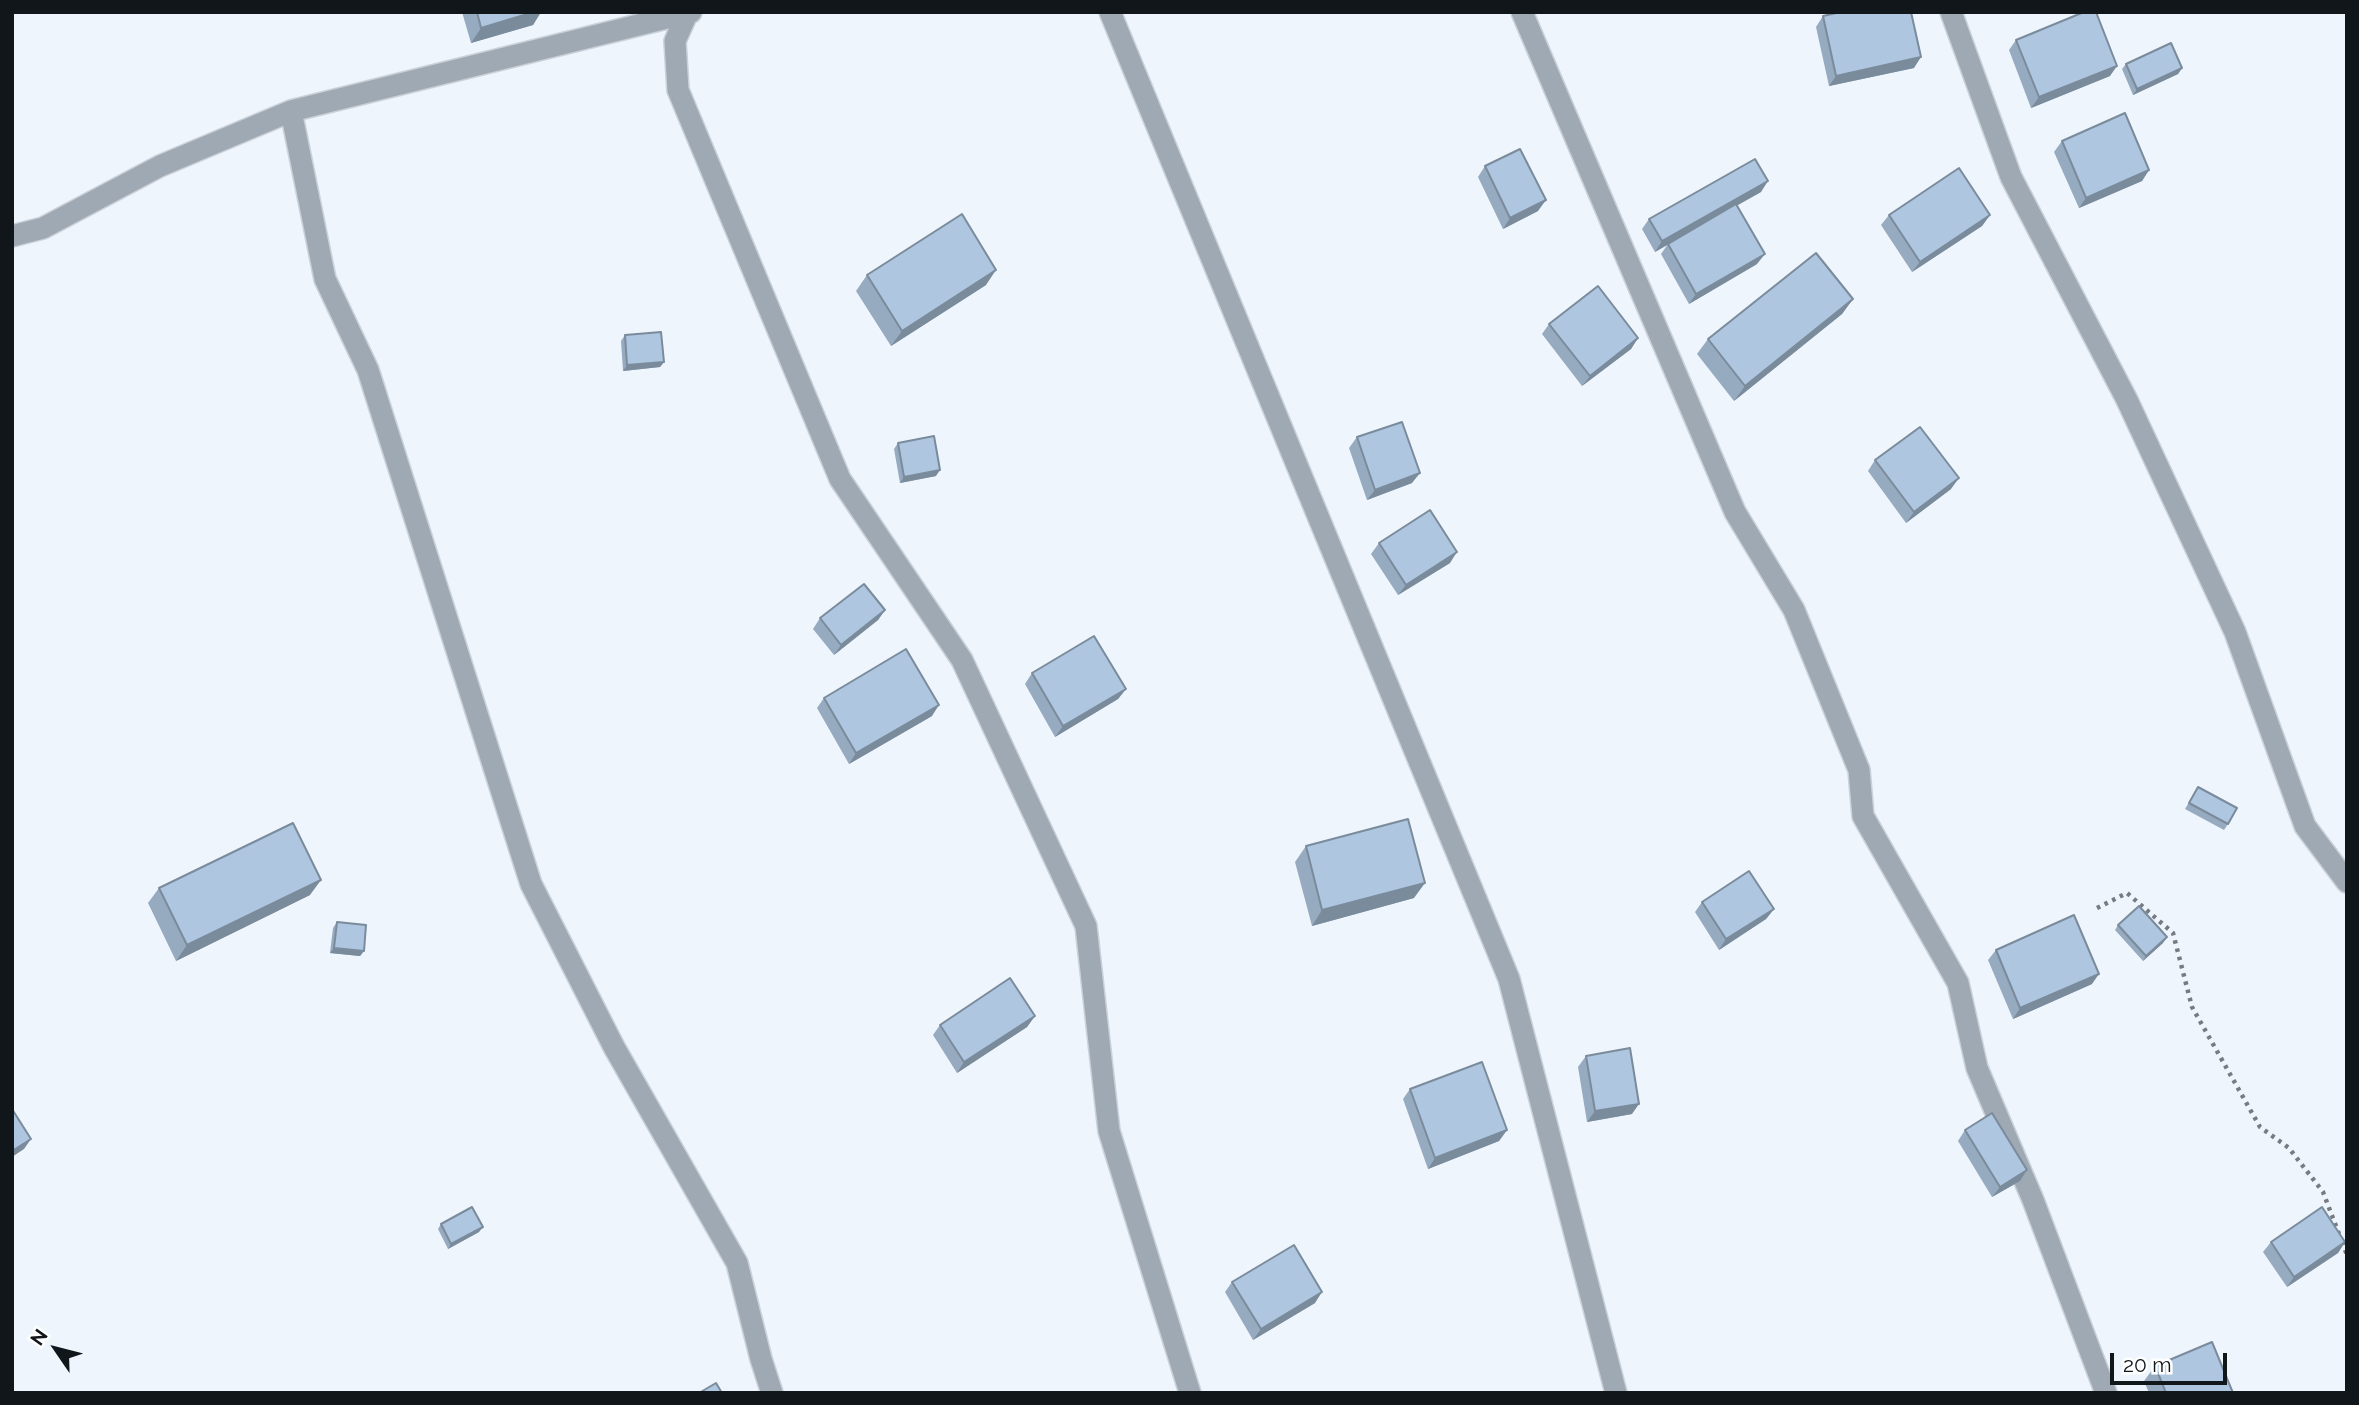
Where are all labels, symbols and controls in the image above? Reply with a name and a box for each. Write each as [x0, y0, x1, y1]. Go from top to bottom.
north arrow [21, 1314, 91, 1384]
text: N [26, 1325, 52, 1349]
scale bar [2114, 1338, 2231, 1382]
text: 20 m [2123, 1352, 2171, 1377]

